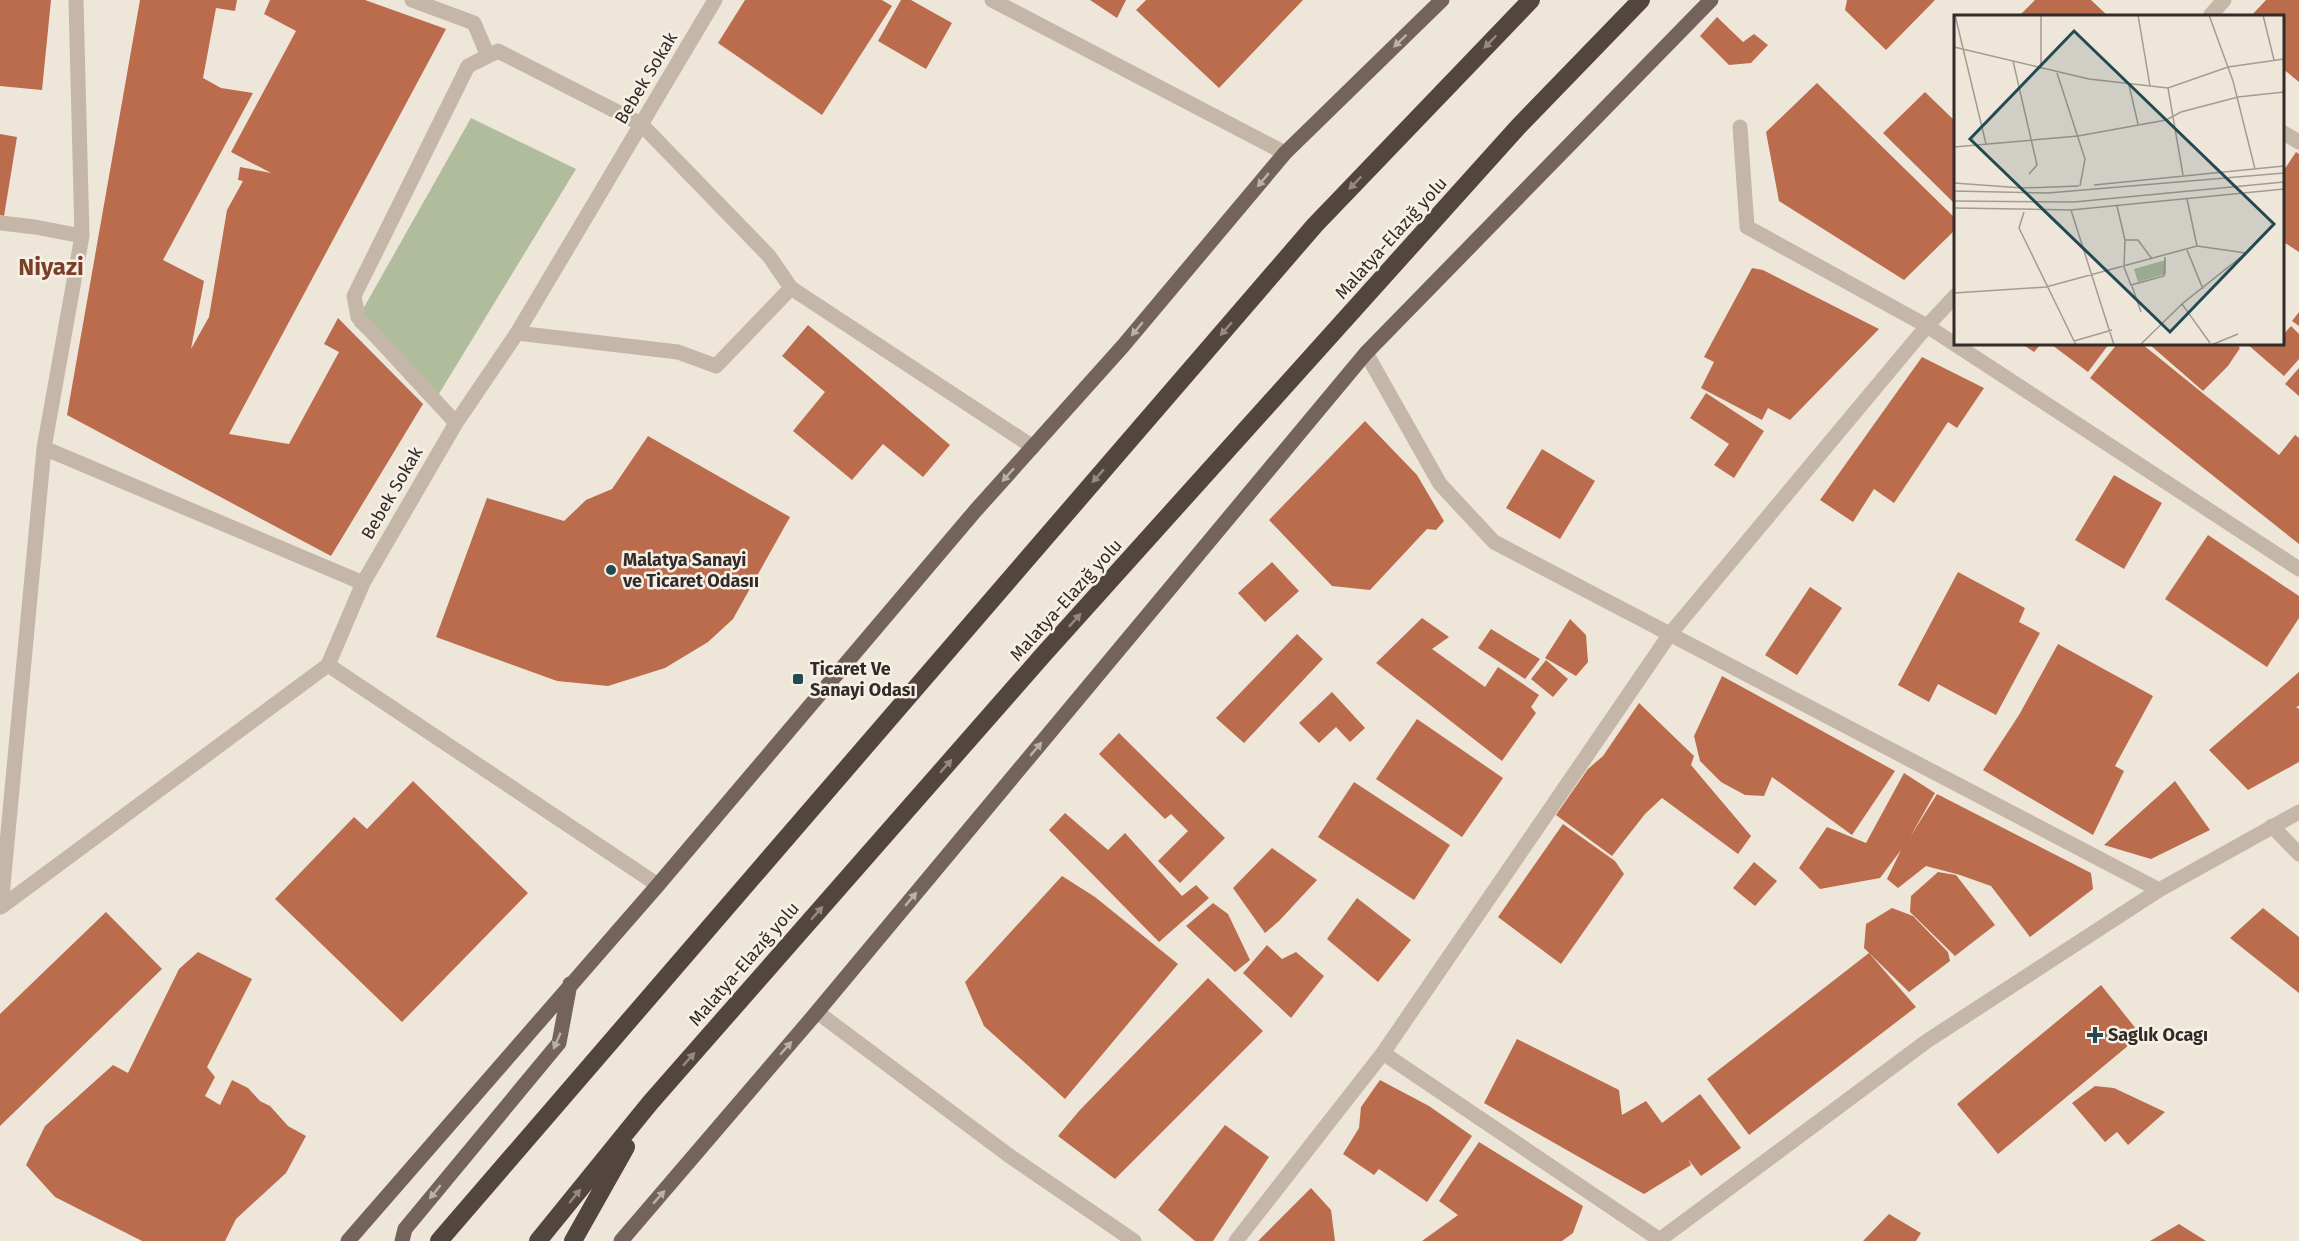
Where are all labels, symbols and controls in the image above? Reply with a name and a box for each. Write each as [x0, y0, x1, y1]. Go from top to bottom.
inset map [1954, 15, 2284, 345]
street label: Bebek Sokak [610, 27, 682, 128]
one-way arrow [1392, 34, 1407, 48]
one-way arrow [1483, 35, 1497, 50]
one-way arrow [1257, 172, 1270, 187]
street label: Malatya-Elazığ yolu [1330, 172, 1452, 304]
one-way arrow [1349, 176, 1363, 190]
district label: Niyazi [18, 253, 84, 281]
one-way arrow [1131, 321, 1144, 336]
one-way arrow [1220, 321, 1233, 336]
street label: Bebek Sokak [357, 442, 428, 543]
one-way arrow [1002, 467, 1015, 482]
one-way arrow [1092, 468, 1105, 484]
street label: Malatya-Elazığ yolu [1005, 534, 1127, 666]
place label: Malatya Sanayi ve Ticaret Odasıı [622, 549, 759, 592]
marker: Malatya Sanayi ve Ticaret Odasıı [604, 563, 618, 577]
one-way arrow [1068, 613, 1081, 628]
place label: Ticaret Ve Sanayi Odası [810, 658, 916, 701]
marker: Ticaret Ve Sanayi Odası [791, 672, 805, 686]
one-way arrow [1029, 742, 1042, 757]
one-way arrow [939, 759, 952, 774]
one-way arrow [905, 891, 918, 907]
street label: Malatya-Elazığ yolu [684, 898, 804, 1030]
one-way arrow [810, 906, 823, 921]
place label: Saglık Ocagı [2108, 1024, 2208, 1046]
marker: Saglık Ocagı [2086, 1026, 2104, 1044]
one-way arrow [552, 1032, 562, 1050]
one-way arrow [779, 1041, 793, 1056]
one-way arrow [682, 1052, 696, 1067]
one-way arrow [430, 1185, 442, 1200]
one-way arrow [568, 1189, 581, 1204]
one-way arrow [652, 1190, 665, 1205]

